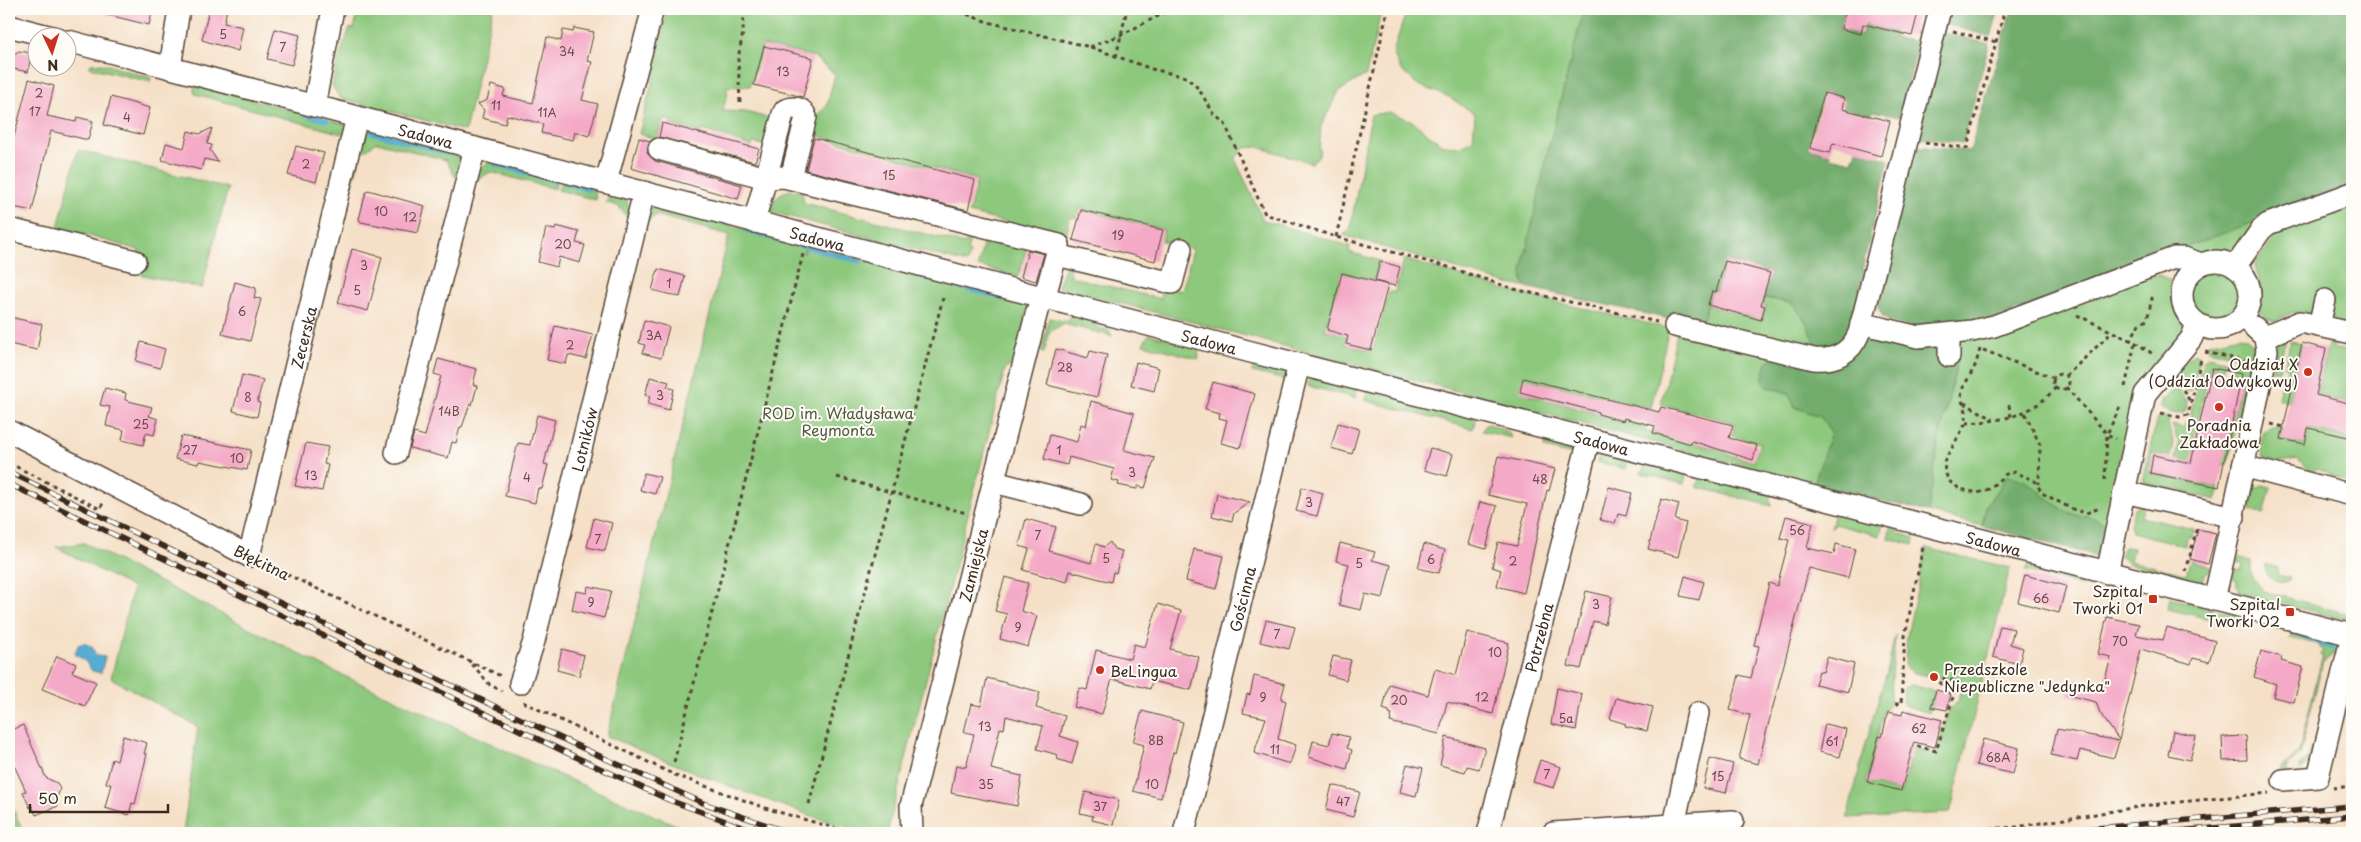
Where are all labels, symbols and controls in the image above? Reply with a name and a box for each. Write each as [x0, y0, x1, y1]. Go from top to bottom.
house number: 5 [219, 25, 227, 43]
north arrow [28, 28, 78, 78]
house number: 7 [280, 38, 287, 56]
house number: 34 [559, 42, 575, 60]
text: N [47, 55, 59, 76]
house number: 13 [776, 62, 790, 80]
house number: 2 [35, 84, 43, 102]
house number: 11 [491, 96, 501, 114]
house number: 17 [29, 102, 41, 120]
house number: 11A [537, 103, 557, 121]
house number: 4 [123, 108, 131, 126]
street label: Sadowa [396, 117, 457, 154]
house number: 2 [302, 155, 310, 173]
house number: 15 [882, 166, 896, 184]
house number: 10 [374, 202, 388, 220]
house number: 12 [403, 208, 417, 226]
street label: Sadowa [787, 220, 848, 257]
house number: 19 [1112, 226, 1124, 244]
house number: 20 [554, 235, 572, 253]
house number: 3 [360, 256, 368, 274]
house number: 1 [666, 274, 672, 292]
house number: 5 [353, 281, 361, 299]
house number: 6 [238, 302, 246, 320]
street label: Zecerska [284, 303, 322, 371]
street label: Sadowa [1179, 323, 1240, 359]
house number: 3A [646, 326, 663, 344]
house number: 2 [566, 336, 574, 354]
place label: Oddział X (Oddział Odwykowy) [2149, 352, 2298, 392]
house number: 28 [1057, 358, 1073, 376]
marker: Oddział X (Oddział Odwykowy) [2302, 366, 2314, 378]
house number: 3 [656, 386, 664, 404]
house number: 8 [244, 388, 252, 406]
park label: ROD im. Władysława Reymonta [762, 401, 915, 441]
marker: Poradnia Zakładowa [2213, 401, 2225, 413]
house number: 14B [438, 402, 460, 420]
street label: Lotników [564, 404, 603, 474]
place label: Poradnia Zakładowa [2179, 413, 2259, 453]
house number: 25 [133, 415, 149, 433]
street label: Sadowa [1571, 424, 1632, 460]
house number: 27 [183, 441, 198, 459]
house number: 1 [1056, 441, 1062, 459]
house number: 10 [230, 449, 244, 467]
house number: 3 [1128, 463, 1136, 481]
house number: 13 [304, 466, 318, 484]
house number: 4 [523, 468, 531, 486]
house number: 48 [1532, 470, 1548, 488]
house number: 3 [1305, 493, 1313, 511]
house number: 56 [1789, 521, 1805, 539]
street label: Zamiejska [953, 525, 993, 604]
street label: Sadowa [1963, 525, 2025, 561]
house number: 7 [1035, 526, 1042, 544]
house number: 7 [595, 530, 602, 548]
street label: Błękitna [230, 539, 294, 586]
house number: 5 [1102, 549, 1110, 567]
house number: 6 [1427, 550, 1435, 568]
house number: 2 [1509, 552, 1517, 570]
house number: 5 [1355, 554, 1363, 572]
street label: Gościnna [1222, 563, 1261, 634]
place label: Szpital Tworki 01 [2073, 579, 2143, 619]
house number: 66 [2033, 589, 2049, 607]
place label: Szpital Tworki 02 [2206, 592, 2280, 632]
house number: 9 [587, 593, 595, 611]
marker: Szpital Tworki 01 [2147, 593, 2159, 605]
house number: 3 [1592, 595, 1600, 613]
street label: Potrzebna [1518, 599, 1558, 675]
marker: Szpital Tworki 02 [2284, 606, 2296, 618]
house number: 9 [1014, 618, 1022, 636]
house number: 7 [1274, 625, 1281, 643]
house number: 70 [2112, 632, 2128, 650]
house number: 10 [1488, 643, 1502, 661]
place label: Przedszkole Niepubliczne "Jedynka" [1944, 657, 2110, 697]
place label: BeLingua [1110, 659, 1178, 682]
marker: BeLingua [1094, 664, 1106, 676]
marker: Przedszkole Niepubliczne "Jedynka" [1928, 671, 1940, 683]
house number: 9 [1259, 688, 1267, 706]
house number: 12 [1475, 688, 1489, 706]
house number: 20 [1390, 691, 1408, 709]
house number: 5a [1558, 709, 1574, 727]
house number: 13 [978, 717, 992, 735]
house number: 62 [1911, 719, 1927, 737]
house number: 8B [1148, 731, 1164, 749]
house number: 61 [1825, 732, 1839, 750]
house number: 11 [1270, 740, 1280, 758]
house number: 68A [1986, 748, 2010, 766]
house number: 7 [1544, 765, 1551, 783]
house number: 15 [1711, 767, 1725, 785]
house number: 35 [978, 775, 994, 793]
house number: 10 [1145, 775, 1159, 793]
scale bar [30, 782, 168, 814]
text: 50 m [38, 786, 77, 809]
house number: 47 [1336, 792, 1351, 810]
house number: 37 [1093, 797, 1108, 815]

